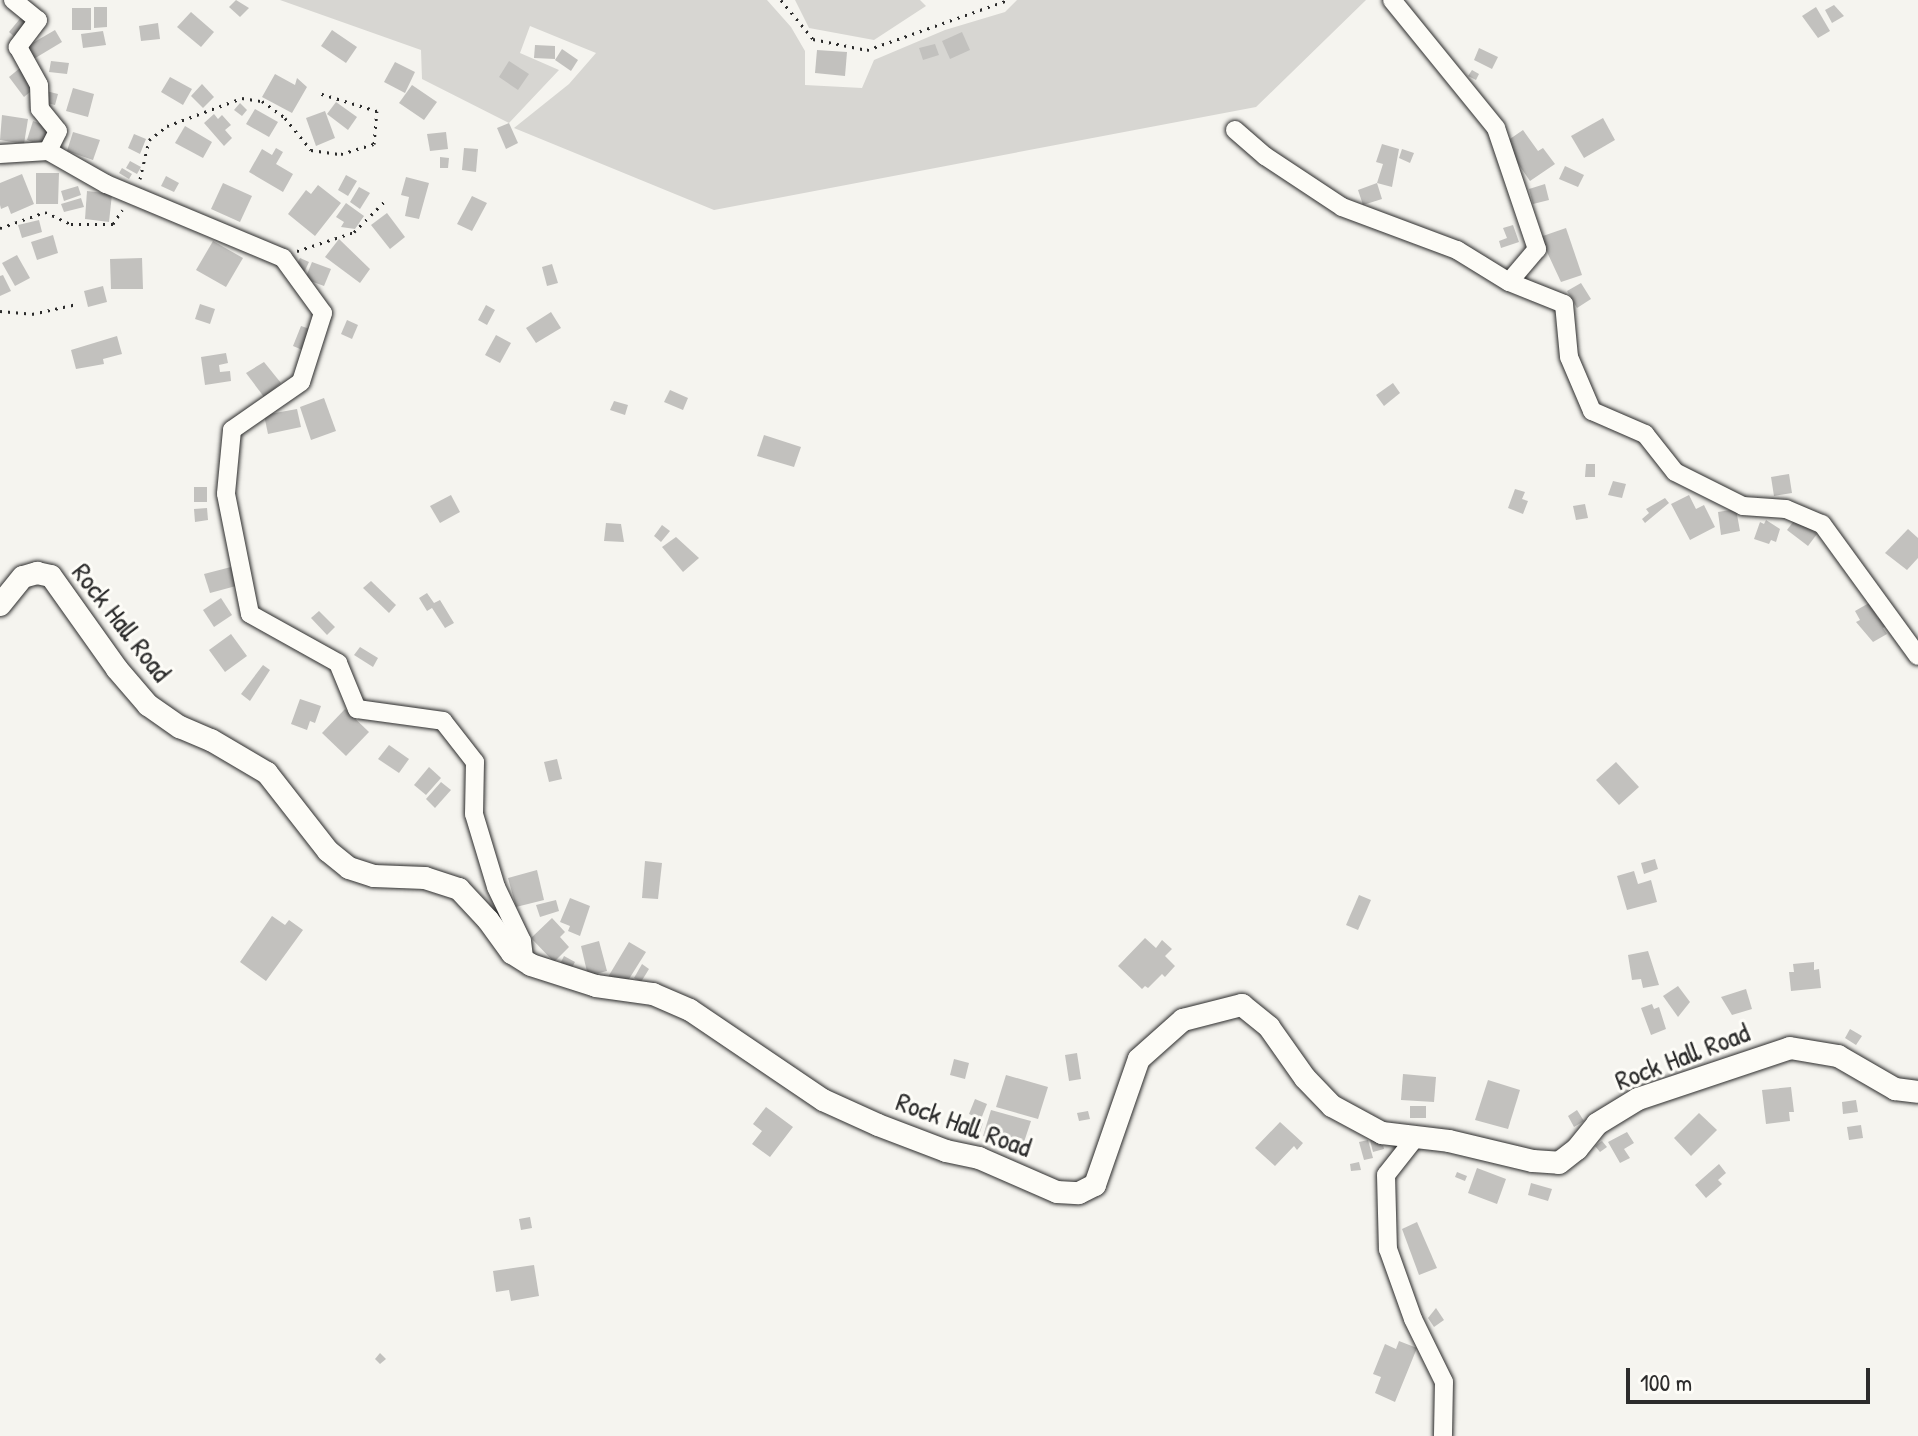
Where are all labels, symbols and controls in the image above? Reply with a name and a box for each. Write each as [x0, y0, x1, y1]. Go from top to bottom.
street label: Rock Hall Road [65, 556, 179, 688]
street label: Rock Hall Road [1610, 1015, 1754, 1097]
street label: Rock Hall Road [892, 1084, 1036, 1164]
scale bar [1630, 1352, 1874, 1402]
text: 100 m [1640, 1366, 1692, 1398]

